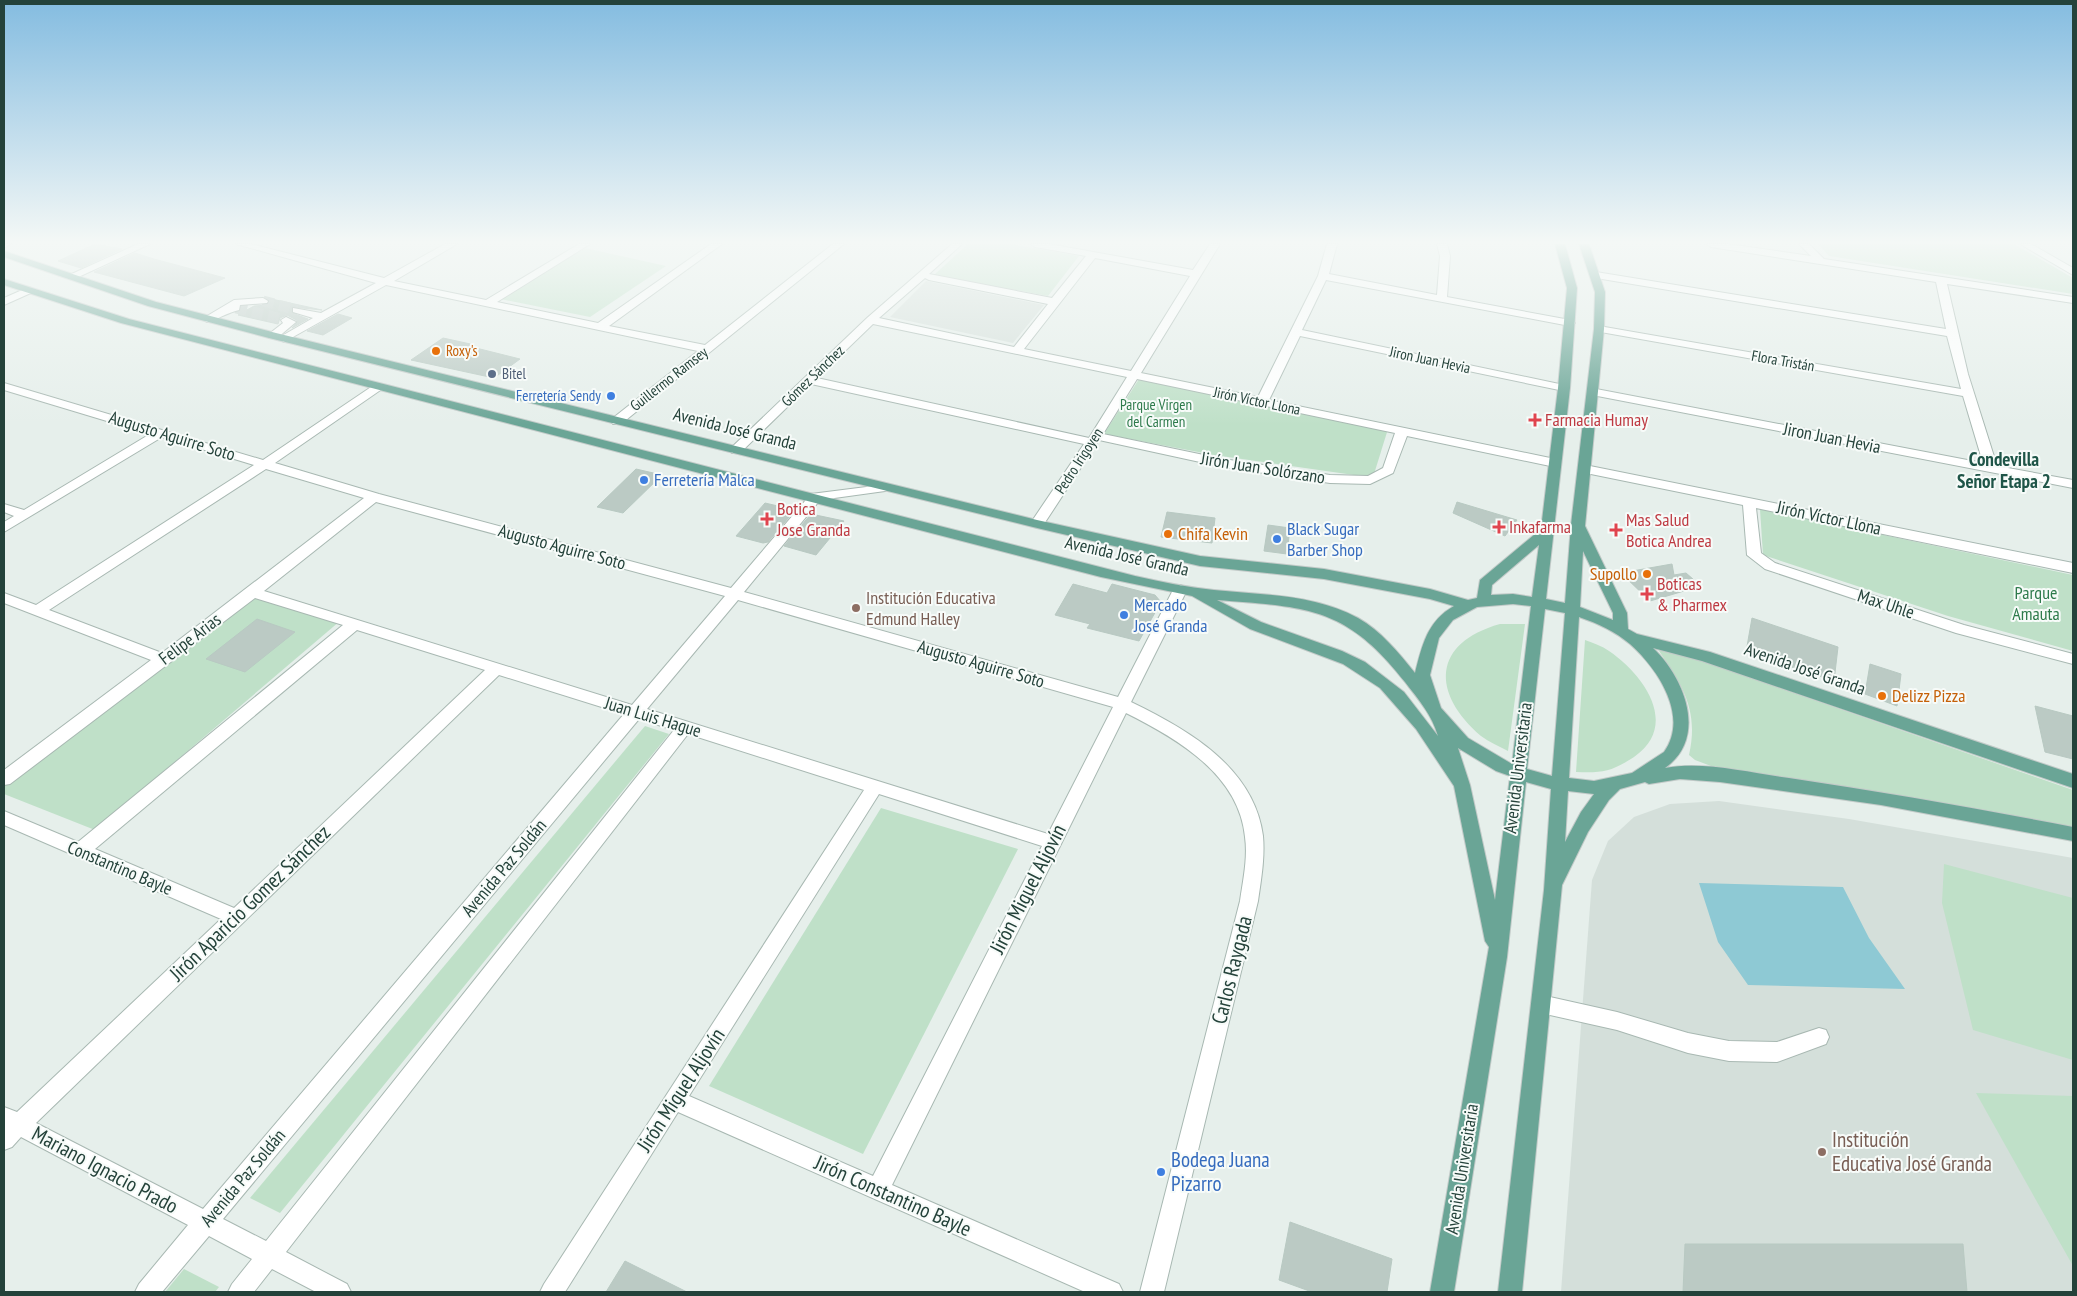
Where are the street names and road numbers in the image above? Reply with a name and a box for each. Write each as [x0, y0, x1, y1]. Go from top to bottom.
street label: Gómez Sánchez [777, 341, 848, 410]
street label: Jiron Juan Hevia [1387, 341, 1472, 377]
street label: Guillermo Ramsey [626, 342, 712, 415]
street label: Flora Tristán [1750, 346, 1816, 375]
street label: Jirón Víctor Llona [1211, 382, 1302, 419]
street label: Avenida José Granda [671, 402, 799, 455]
street label: Augusto Aguirre Soto [106, 405, 238, 466]
street label: Jiron Juan Hevia [1781, 417, 1883, 458]
street label: Pedro Irigoyen [1050, 424, 1107, 497]
street label: Jirón Juan Solórzano [1198, 446, 1327, 489]
street label: Jirón Víctor Llona [1774, 495, 1883, 540]
street label: Augusto Aguirre Soto [496, 518, 629, 575]
street label: Avenida José Granda [1063, 530, 1191, 581]
street label: Max Uhle [1855, 584, 1917, 623]
street label: Felipe Arias [154, 608, 225, 670]
street label: Augusto Aguirre Soto [915, 634, 1047, 693]
street label: Avenida José Granda [1742, 637, 1869, 700]
street label: Juan Luis Hague [601, 691, 704, 742]
street label: Avenida Universitaria [1498, 701, 1537, 835]
street label: Avenida Paz Soldán [456, 814, 551, 921]
street label: Jirón Aparicio Gomez Sánchez [163, 819, 336, 987]
street label: Jirón Miguel Aljovín [983, 819, 1072, 959]
street label: Constantino Bayle [64, 835, 176, 900]
street label: Carlos Raygada [1205, 913, 1258, 1027]
street label: Jirón Miguel Aljovín [630, 1023, 731, 1157]
street label: Avenida Universitaria [1440, 1102, 1483, 1236]
street label: Mariano Ignacio Prado [28, 1120, 183, 1219]
street label: Avenida Paz Soldán [195, 1124, 290, 1231]
street label: Jirón Constantino Bayle [810, 1148, 976, 1242]

